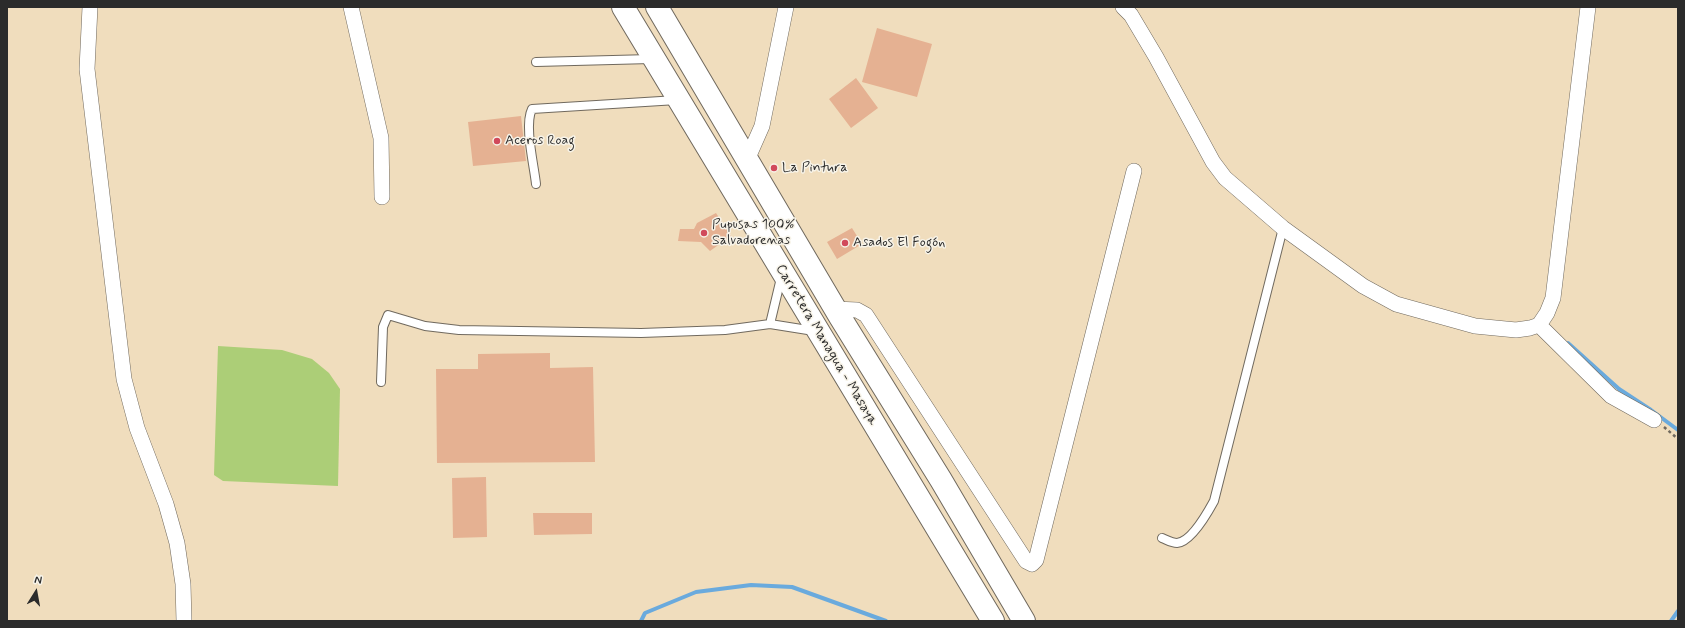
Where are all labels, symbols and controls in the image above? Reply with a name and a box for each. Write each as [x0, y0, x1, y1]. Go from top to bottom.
place label: Aceros Roag [505, 133, 575, 149]
marker: Aceros Roag [492, 136, 502, 146]
place label: La Pintura [782, 160, 847, 176]
marker: La Pintura [769, 163, 779, 173]
place label: Pupusas 100% Salvadorenas [712, 217, 795, 250]
marker: Pupusas 100% Salvadorenas [699, 228, 709, 238]
place label: Asados El Fogón [853, 235, 945, 251]
marker: Asados El Fogón [840, 238, 850, 248]
street label: Carretera Managua - Masaya [771, 262, 881, 428]
north arrow [16, 572, 56, 612]
text: N [33, 573, 43, 588]

